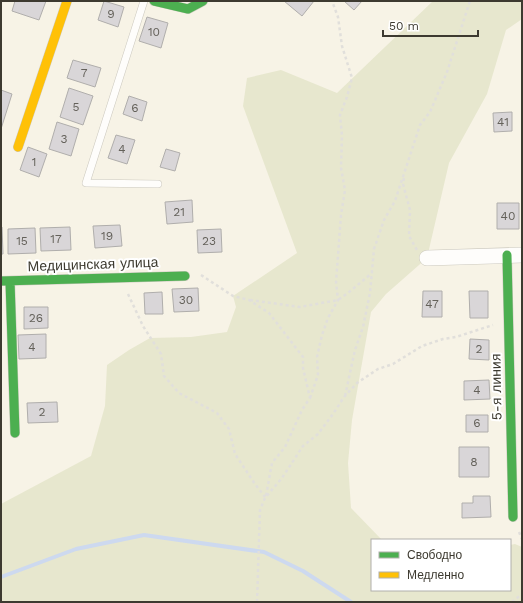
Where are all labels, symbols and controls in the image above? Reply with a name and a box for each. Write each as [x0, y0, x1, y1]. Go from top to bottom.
house number: 9 [107, 7, 115, 21]
scale bar [383, 12, 478, 38]
text: 50 m [389, 19, 419, 33]
house number: 10 [148, 25, 160, 39]
house number: 7 [81, 66, 88, 80]
house number: 5 [73, 100, 80, 114]
house number: 6 [131, 101, 139, 115]
house number: 41 [497, 115, 509, 129]
house number: 3 [61, 132, 68, 146]
house number: 4 [118, 142, 126, 156]
house number: 1 [32, 155, 36, 169]
house number: 21 [173, 205, 185, 219]
house number: 40 [501, 209, 515, 223]
house number: 19 [101, 229, 113, 243]
house number: 17 [50, 232, 62, 246]
house number: 15 [16, 234, 28, 248]
house number: 23 [202, 234, 216, 248]
street label: Медицинская улица [27, 254, 159, 274]
house number: 30 [179, 293, 193, 307]
house number: 47 [425, 297, 439, 311]
house number: 26 [29, 311, 43, 325]
house number: 4 [28, 340, 36, 354]
house number: 2 [476, 342, 483, 356]
street label: 5-я линия [487, 353, 505, 421]
house number: 4 [473, 383, 481, 397]
house number: 2 [39, 405, 46, 419]
house number: 6 [473, 416, 481, 430]
house number: 8 [470, 455, 478, 469]
legend [371, 539, 511, 591]
text: Свободно [407, 548, 462, 562]
text: Медленно [407, 568, 464, 582]

